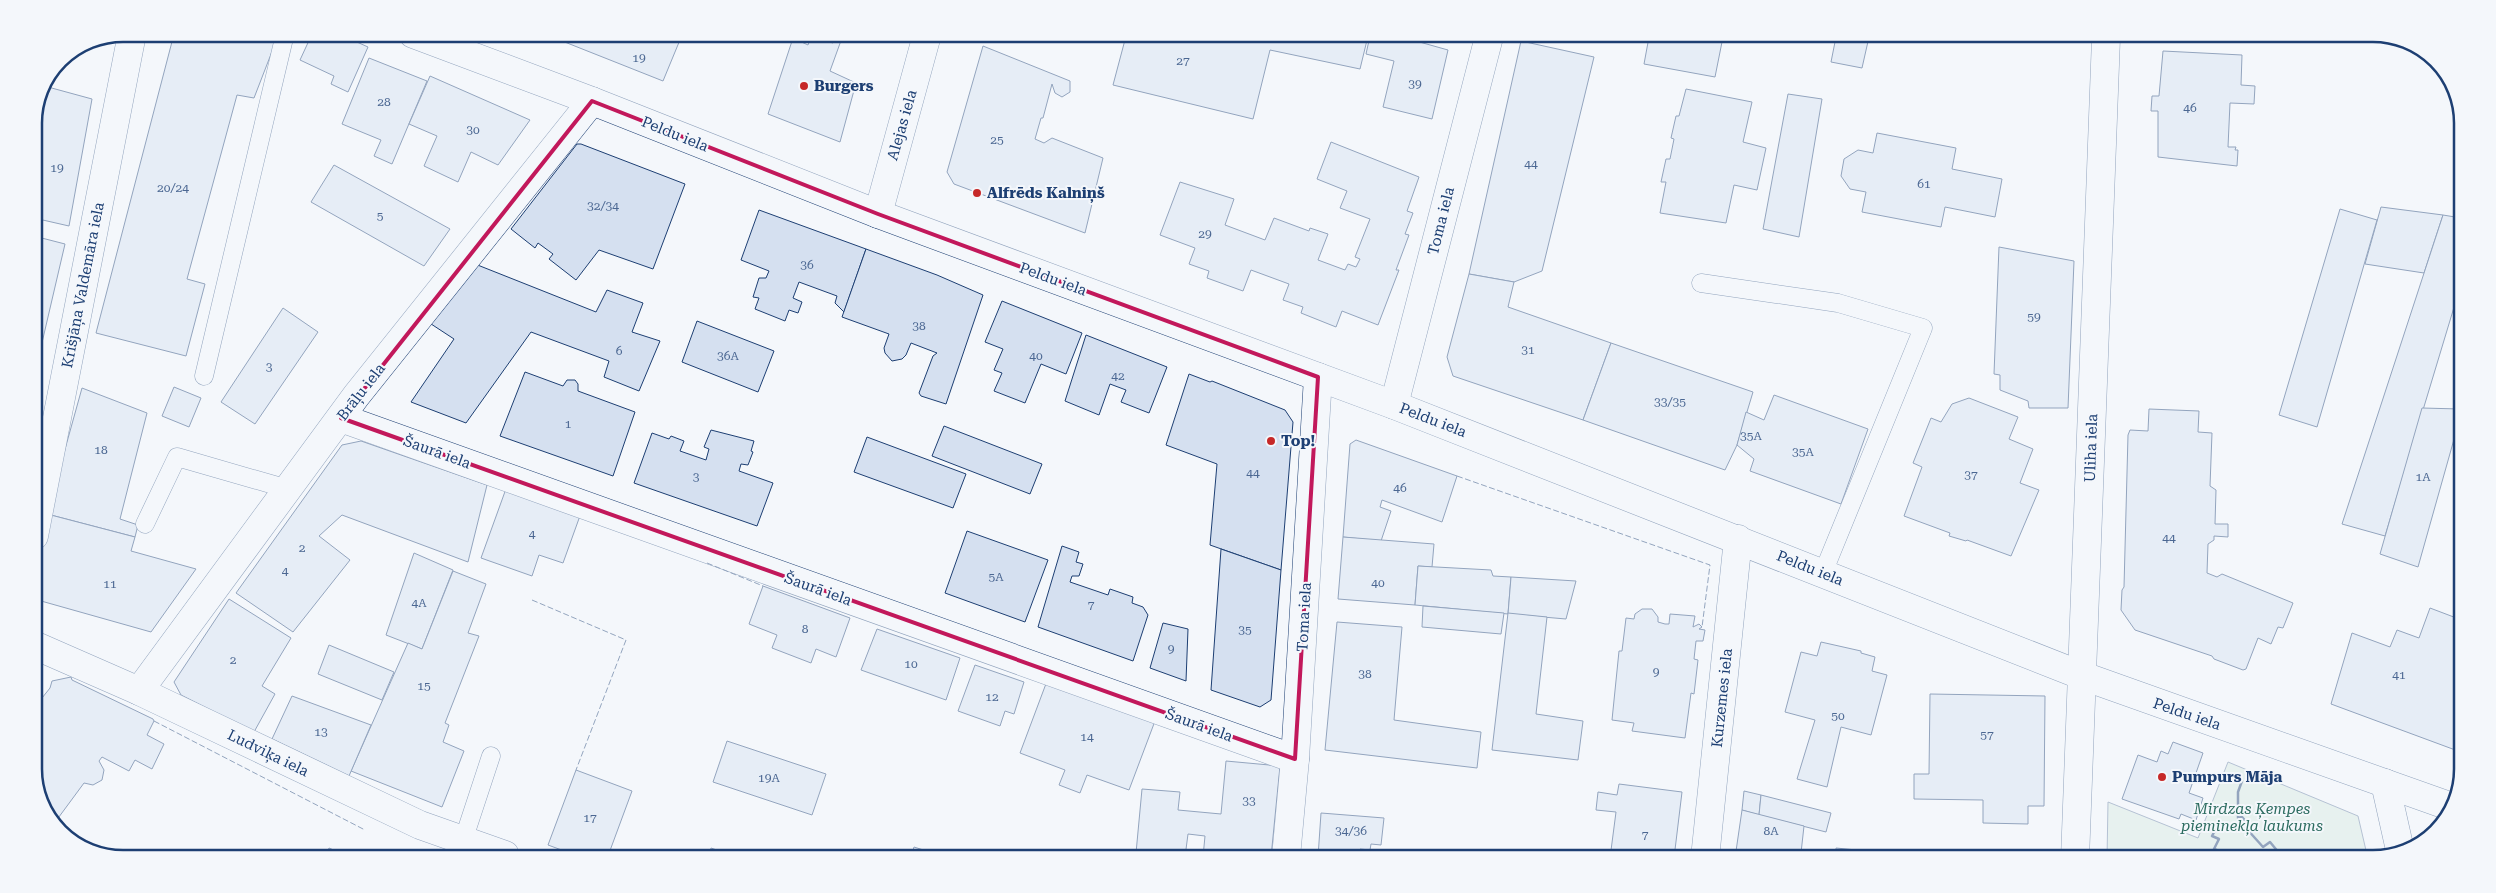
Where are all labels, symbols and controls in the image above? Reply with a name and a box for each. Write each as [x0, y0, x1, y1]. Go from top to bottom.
house number: 19 [632, 51, 646, 65]
house number: 27 [1176, 54, 1190, 68]
place label: Burgers [814, 77, 874, 95]
house number: 39 [1408, 77, 1422, 91]
marker: Burgers [798, 80, 810, 92]
street label: Alejas iela [883, 88, 921, 162]
house number: 28 [377, 95, 391, 109]
house number: 46 [2183, 101, 2197, 115]
street label: Peldu iela [639, 112, 711, 156]
house number: 30 [466, 123, 480, 137]
house number: 25 [990, 133, 1004, 147]
house number: 44 [1524, 157, 1538, 171]
house number: 19 [50, 161, 64, 175]
house number: 61 [1917, 177, 1931, 191]
house number: 20/24 [157, 181, 189, 195]
place label: Alfrēds Kalniņš [987, 184, 1105, 203]
street label: Toma iela [1424, 185, 1458, 257]
marker: Alfrēds Kalniņš [971, 187, 983, 199]
house number: 32/34 [587, 199, 619, 213]
street label: Krišjāņa Valdemāra iela [58, 200, 109, 370]
house number: 5 [377, 209, 384, 223]
house number: 29 [1198, 227, 1212, 241]
house number: 36 [800, 258, 814, 272]
street label: Peldu iela [1017, 258, 1089, 300]
house number: 59 [2027, 310, 2041, 324]
house number: 38 [912, 319, 926, 333]
house number: 31 [1521, 343, 1535, 357]
house number: 6 [616, 344, 623, 358]
house number: 36A [717, 349, 740, 363]
house number: 40 [1029, 349, 1043, 363]
house number: 3 [266, 360, 273, 374]
street label: Brāļu iela [333, 360, 390, 425]
house number: 42 [1111, 369, 1125, 383]
house number: 33/35 [1654, 395, 1686, 409]
street label: Peldu iela [1397, 399, 1469, 441]
street label: Uliha iela [2081, 413, 2101, 483]
house number: 1 [565, 417, 572, 431]
house number: 35A [1740, 429, 1763, 443]
street label: Šaurā iela [401, 431, 473, 473]
place label: Top! [1281, 432, 1315, 450]
marker: Top! [1265, 435, 1277, 447]
house number: 18 [94, 443, 108, 457]
house number: 35A [1792, 445, 1815, 459]
house number: 44 [1246, 466, 1260, 480]
house number: 37 [1964, 468, 1978, 482]
house number: 3 [693, 470, 700, 484]
house number: 1A [2415, 470, 2431, 484]
house number: 46 [1393, 481, 1407, 495]
house number: 4 [529, 527, 536, 541]
house number: 44 [2162, 531, 2176, 545]
house number: 2 [299, 541, 306, 555]
street label: Peldu iela [1774, 546, 1846, 590]
house number: 4 [282, 564, 289, 578]
street label: Šaurā iela [782, 568, 854, 610]
house number: 5A [988, 570, 1004, 584]
house number: 40 [1371, 576, 1385, 590]
house number: 11 [103, 577, 117, 591]
street label: Toma iela [1293, 582, 1315, 652]
house number: 4A [411, 596, 427, 610]
house number: 7 [1088, 598, 1095, 612]
house number: 8 [802, 622, 809, 636]
house number: 35 [1238, 623, 1252, 637]
house number: 9 [1168, 642, 1175, 656]
street label: Kurzemes iela [1708, 647, 1736, 749]
house number: 2 [230, 653, 237, 667]
house number: 10 [904, 657, 918, 671]
house number: 9 [1653, 665, 1660, 679]
house number: 38 [1358, 667, 1372, 681]
house number: 41 [2392, 668, 2406, 682]
house number: 15 [417, 679, 431, 693]
house number: 12 [985, 690, 999, 704]
street label: Peldu iela [2151, 694, 2223, 734]
street label: Šaurā iela [1163, 704, 1235, 746]
house number: 50 [1831, 709, 1845, 723]
house number: 13 [314, 725, 328, 739]
street label: Ludviķa iela [224, 726, 312, 781]
house number: 57 [1980, 728, 1994, 742]
house number: 14 [1080, 730, 1094, 744]
place label: Pumpurs Māja [2172, 768, 2282, 786]
house number: 19A [758, 771, 781, 785]
marker: Pumpurs Māja [2156, 771, 2168, 783]
house number: 33 [1242, 794, 1256, 808]
park label: Mirdzas Ķempes pieminekļa laukums [2180, 800, 2323, 836]
house number: 17 [583, 811, 597, 825]
house number: 34/36 [1335, 824, 1367, 838]
house number: 8A [1763, 824, 1779, 838]
house number: 7 [1642, 828, 1649, 842]

